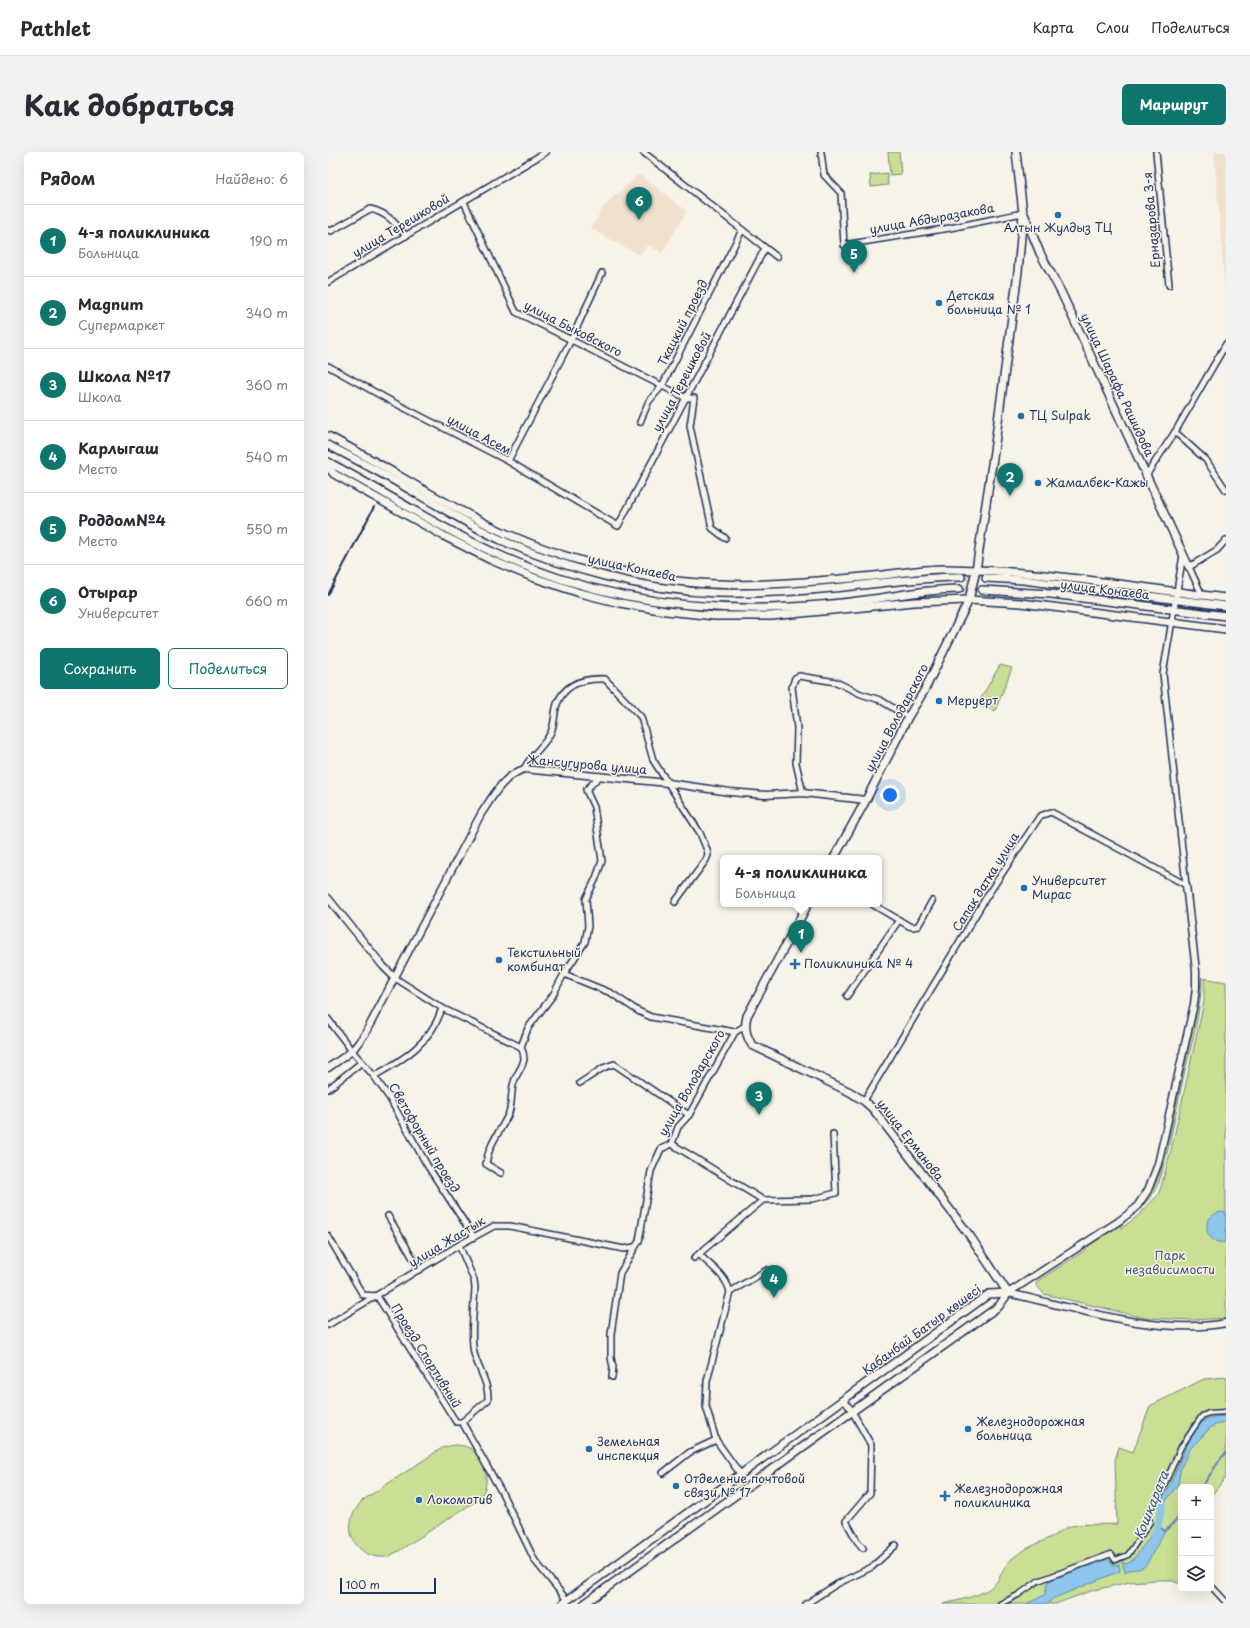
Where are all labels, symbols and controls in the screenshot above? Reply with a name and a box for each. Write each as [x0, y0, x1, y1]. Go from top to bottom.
text: Pathlet [20, 14, 91, 42]
text: Карта [1033, 17, 1074, 38]
text: Слои [1096, 17, 1129, 38]
text: Поделиться [1151, 17, 1230, 38]
text: Как добраться [24, 83, 235, 126]
button: Маршрут [1122, 84, 1226, 125]
text: Рядом [40, 165, 95, 191]
text: Найдено: 6 [215, 169, 288, 188]
street label: Ерназарова 3-я [1138, 172, 1164, 269]
pin: 6 [626, 187, 652, 220]
street label: улица Терешковой [348, 189, 452, 261]
street label: улица Абдыразакова [868, 198, 996, 238]
marker: Алтын Жулдыз ТЦ [1053, 210, 1063, 220]
place label: Алтын Жулдыз ТЦ [1004, 218, 1113, 236]
text: 4-я поликлиника [78, 220, 210, 243]
text: 1 [50, 231, 56, 250]
text: 190 m [249, 231, 288, 250]
pin: 5 [841, 240, 867, 273]
text: Больница [78, 243, 139, 262]
street label: Ткацкий проезд [653, 276, 712, 369]
place label: Детская больница № 1 [946, 286, 1031, 318]
text: Magnum [78, 292, 143, 315]
street label: улица Быковского [521, 296, 626, 361]
marker: Детская больница № 1 [934, 298, 944, 308]
text: 2 [48, 303, 58, 322]
text: 340 m [245, 303, 288, 322]
street label: улица Шарафа Рашидова [1077, 310, 1159, 460]
text: Супермаркет [78, 315, 165, 334]
street label: улица Терешковой [647, 329, 715, 435]
text: Школа №17 [78, 364, 171, 387]
text: 3 [49, 375, 57, 394]
text: 360 m [245, 375, 288, 394]
text: Школа [78, 387, 122, 406]
place label: ТЦ Sulpak [1029, 406, 1091, 424]
street label: улица Асем [444, 410, 515, 459]
marker: ТЦ Sulpak [1016, 411, 1026, 421]
text: Карлыгаш [78, 436, 159, 459]
text: 4 [49, 447, 57, 466]
text: 540 m [245, 447, 288, 466]
text: Место [78, 459, 118, 478]
pin: 2 [997, 463, 1023, 496]
place label: Жамалбек-Кажы [1046, 473, 1148, 491]
marker: Жамалбек-Кажы [1033, 478, 1043, 488]
text: Роддом№4 [78, 508, 166, 531]
text: 5 [49, 519, 57, 538]
text: 550 m [246, 519, 288, 538]
text: Место [78, 531, 118, 550]
street label: улица Конаева [586, 549, 678, 585]
street label: улица Конаева [1060, 575, 1151, 603]
text: Отырар [78, 580, 138, 603]
text: 6 [48, 591, 58, 610]
text: 660 m [245, 591, 288, 610]
text: Университет [78, 603, 158, 622]
button: Сохранить [40, 648, 160, 689]
button: Поделиться [168, 648, 288, 689]
street label: улица Володарского [860, 660, 932, 775]
place label: Меруерт [947, 691, 998, 709]
marker: Меруерт [934, 696, 944, 706]
street label: Жансугурова улица [525, 750, 648, 778]
your location [880, 785, 900, 805]
street label: Сапак датка улица [947, 828, 1023, 935]
popup [720, 855, 882, 907]
text: 4-я поликлиника [735, 860, 867, 883]
place label: Университет Мирас [1032, 871, 1107, 903]
text: Больница [735, 883, 796, 902]
marker: Университет Мирас [1019, 883, 1029, 893]
pin: 1 [788, 920, 814, 953]
place label: Текстильный комбинат [507, 943, 581, 975]
place label: Поликлиника № 4 [804, 954, 913, 972]
marker: Текстильный комбинат [494, 955, 504, 965]
marker: Поликлиника № 4 [789, 958, 801, 970]
street label: улица Володарского [653, 1026, 729, 1139]
street label: Светофорный проезд [385, 1079, 465, 1196]
pin: 3 [746, 1082, 772, 1115]
street label: улица Ерманова [873, 1095, 949, 1185]
street label: улица Жастык [405, 1211, 489, 1271]
park label: Парк независимости [1125, 1246, 1215, 1278]
pin: 4 [761, 1265, 787, 1298]
street label: Қабанбай Батыр көшесі [858, 1280, 984, 1378]
street label: Проезд Спортивный [387, 1300, 466, 1411]
place label: Железнодорожная больница [976, 1412, 1085, 1444]
marker: Железнодорожная больница [963, 1424, 973, 1434]
place label: Земельная инспекция [597, 1432, 660, 1464]
marker: Земельная инспекция [584, 1444, 594, 1454]
water label: Кошкарата [1128, 1467, 1173, 1542]
place label: Отделение почтовой связи № 17 [684, 1469, 805, 1501]
place label: Железнодорожная поликлиника [954, 1479, 1063, 1511]
marker: Отделение почтовой связи № 17 [671, 1481, 681, 1491]
map controls [1178, 1484, 1214, 1592]
button: + [1178, 1484, 1214, 1520]
place label: Локомотив [427, 1490, 493, 1508]
marker: Железнодорожная поликлиника [939, 1490, 951, 1502]
marker: Локомотив [414, 1495, 424, 1505]
button: − [1178, 1520, 1214, 1556]
button: layers [1178, 1556, 1214, 1592]
scale bar [340, 1576, 436, 1595]
text: 100 m [346, 1576, 380, 1593]

